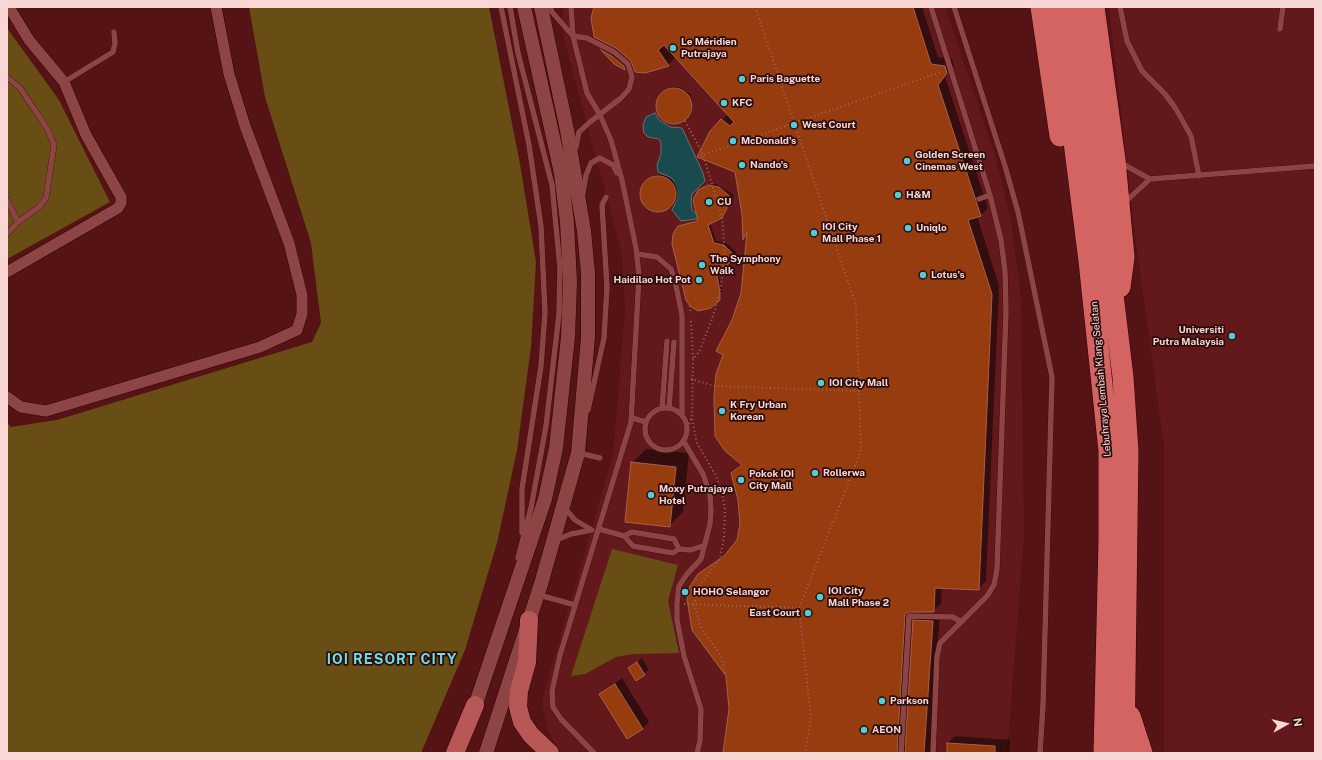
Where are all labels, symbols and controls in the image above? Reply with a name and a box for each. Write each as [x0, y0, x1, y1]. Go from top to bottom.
place label: Le Méridien Putrajaya [681, 36, 737, 60]
marker: Le Méridien Putrajaya [668, 43, 678, 53]
place label: Paris Baguette [750, 73, 820, 85]
marker: Paris Baguette [737, 74, 747, 84]
place label: KFC [732, 97, 752, 109]
marker: KFC [719, 98, 729, 108]
place label: West Court [802, 119, 856, 131]
marker: West Court [789, 120, 799, 130]
place label: McDonald's [741, 135, 796, 147]
marker: McDonald's [728, 136, 738, 146]
place label: Golden Screen Cinemas West [915, 149, 985, 172]
marker: Golden Screen Cinemas West [902, 156, 912, 166]
place label: Nando's [750, 159, 788, 171]
marker: Nando's [737, 160, 747, 170]
place label: H&M [906, 189, 931, 201]
marker: H&M [893, 190, 903, 200]
place label: CU [717, 196, 731, 208]
marker: CU [704, 197, 714, 207]
place label: IOI City Mall Phase 1 [822, 221, 881, 244]
place label: Uniqlo [916, 222, 947, 234]
marker: Uniqlo [903, 223, 913, 233]
marker: IOI City Mall Phase 1 [809, 228, 819, 238]
place label: The Symphony Walk [710, 253, 781, 276]
marker: The Symphony Walk [697, 260, 707, 270]
place label: Lotus's [931, 269, 965, 281]
marker: Lotus's [918, 270, 928, 280]
place label: Haidilao Hot Pot [614, 274, 691, 286]
marker: Haidilao Hot Pot [694, 275, 704, 285]
street label: Lebuhraya Lembah Klang Selatan [1088, 301, 1114, 457]
place label: Universiti Putra Malaysia [1153, 324, 1224, 348]
marker: Universiti Putra Malaysia [1227, 331, 1237, 341]
place label: IOI City Mall [829, 377, 888, 389]
marker: IOI City Mall [816, 378, 826, 388]
place label: K Fry Urban Korean [730, 399, 787, 422]
marker: K Fry Urban Korean [717, 406, 727, 416]
place label: Rollerwa [823, 467, 865, 479]
place label: Pokok IOI City Mall [749, 468, 794, 492]
marker: Rollerwa [810, 468, 820, 478]
marker: Pokok IOI City Mall [736, 475, 746, 485]
place label: Moxy Putrajaya Hotel [659, 483, 733, 506]
marker: Moxy Putrajaya Hotel [646, 490, 656, 500]
place label: IOI City Mall Phase 2 [828, 585, 889, 608]
place label: HOHO Selangor [693, 586, 769, 598]
marker: HOHO Selangor [680, 587, 690, 597]
marker: IOI City Mall Phase 2 [815, 592, 825, 602]
place label: East Court [749, 607, 800, 619]
marker: East Court [803, 608, 813, 618]
district label: IOI RESORT CITY [327, 652, 457, 668]
place label: Parkson [890, 695, 929, 707]
marker: Parkson [877, 696, 887, 706]
north arrow [1266, 704, 1306, 744]
text: N [1291, 717, 1304, 727]
place label: AEON [872, 724, 901, 736]
marker: AEON [859, 725, 869, 735]

